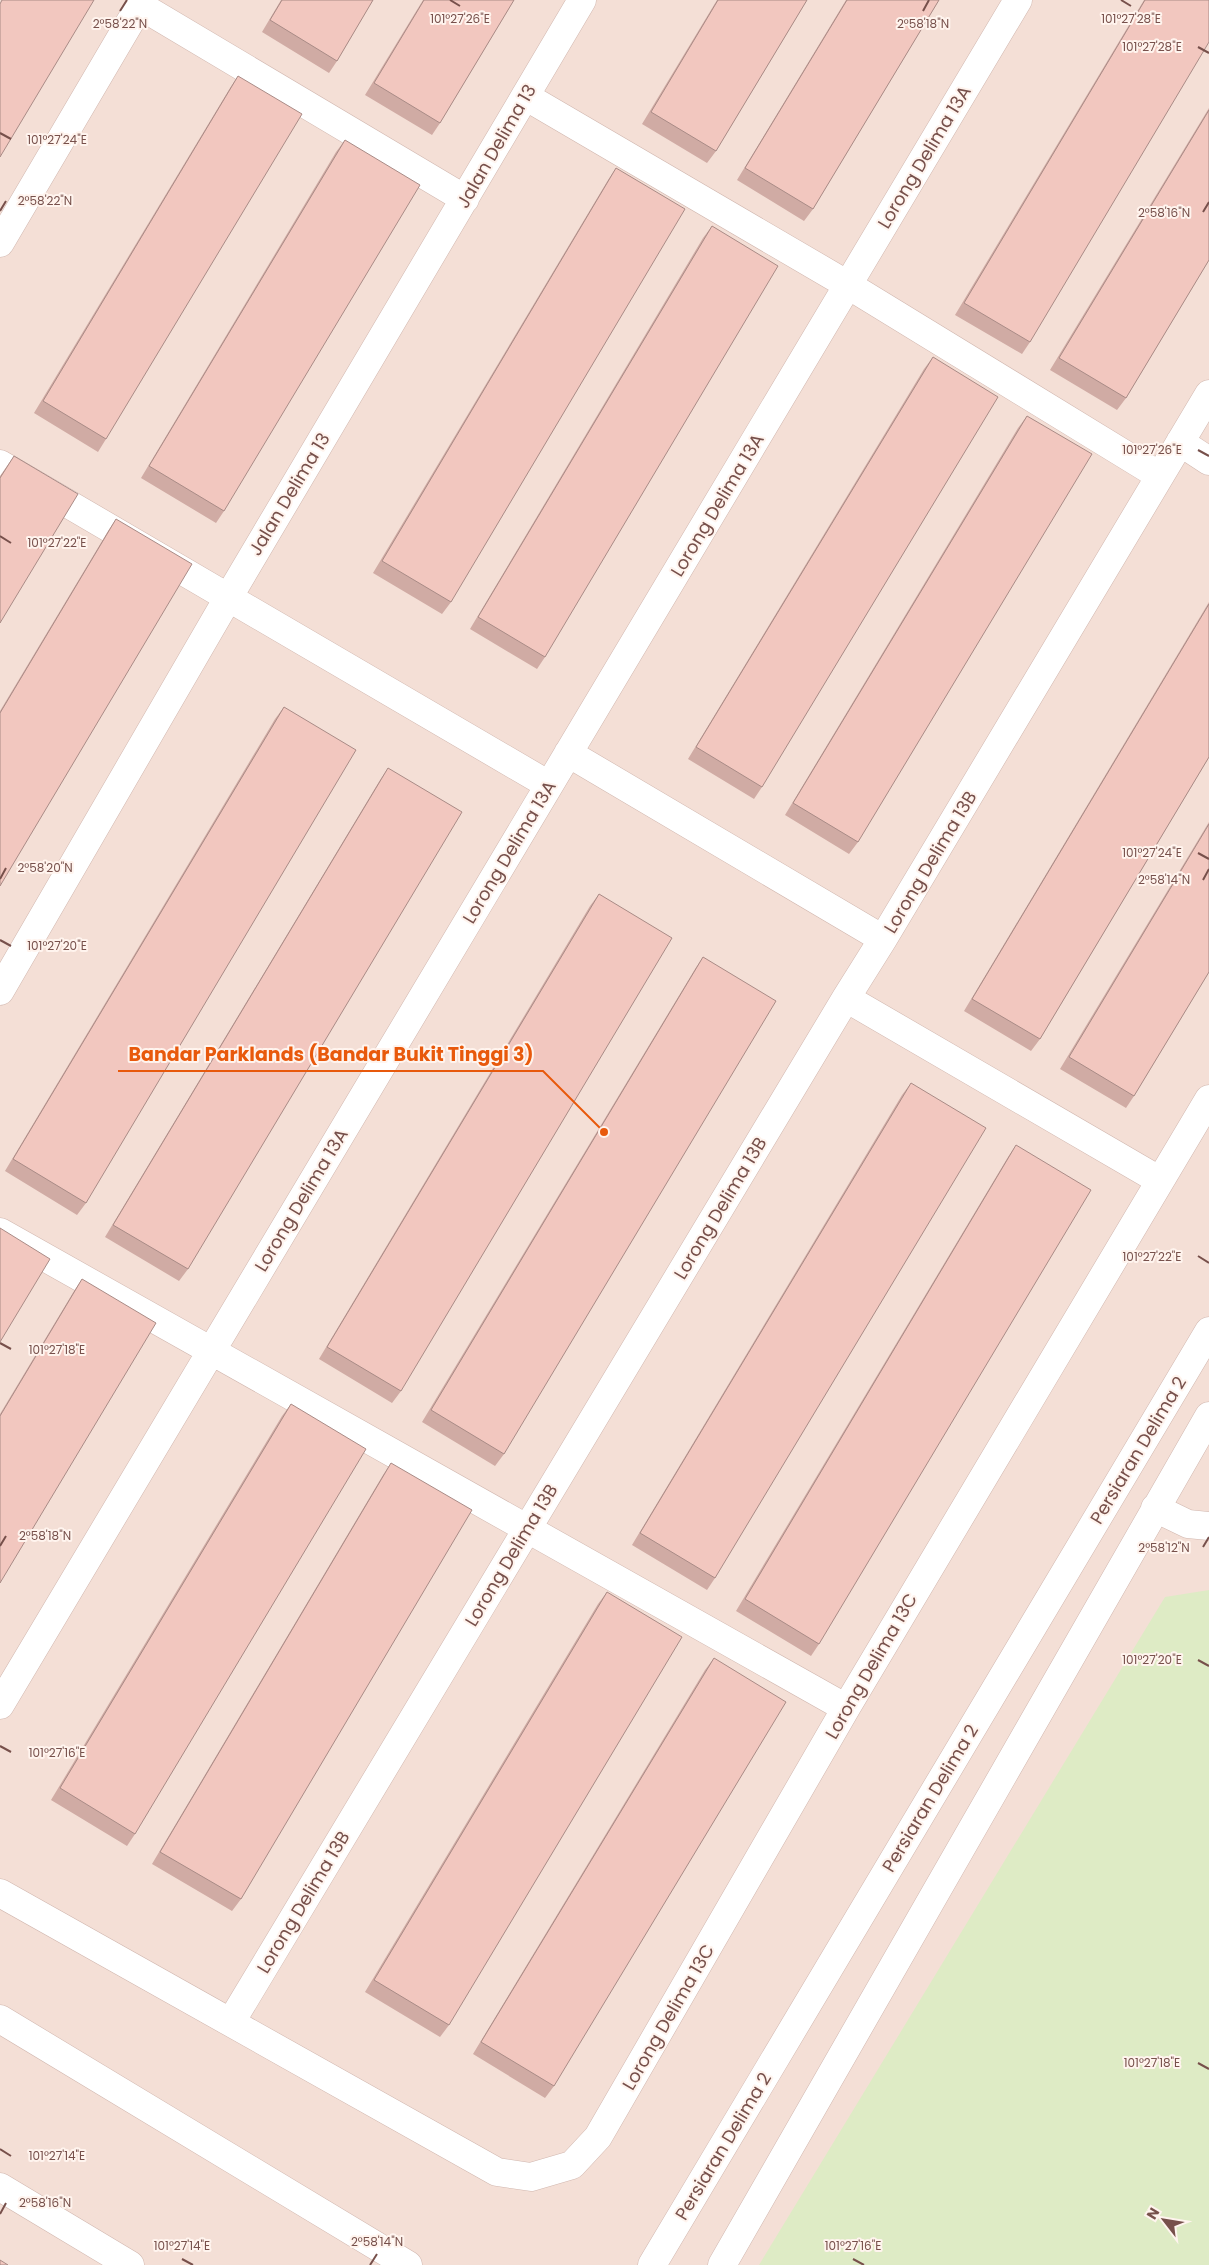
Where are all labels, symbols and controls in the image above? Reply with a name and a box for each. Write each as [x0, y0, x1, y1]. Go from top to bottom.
text: 101°27'26"E [430, 10, 490, 27]
text: 101°27'28"E [1101, 10, 1161, 27]
text: 2°58'22"N [93, 15, 147, 32]
text: 2°58'18"N [897, 15, 949, 32]
text: 101°27'28"E [1122, 38, 1182, 55]
street label: Jalan Delima 13 [450, 79, 542, 213]
street label: Lorong Delima 13A [871, 81, 977, 233]
text: 101°27'24"E [27, 131, 87, 148]
text: 2°58'22"N [18, 192, 72, 209]
text: 2°58'16"N [1138, 204, 1190, 221]
street label: Jalan Delima 13 [242, 428, 336, 560]
street label: Lorong Delima 13A [664, 429, 770, 581]
text: 101°27'26"E [1122, 441, 1182, 458]
text: 101°27'22"E [28, 534, 86, 551]
street label: Lorong Delima 13A [456, 776, 562, 928]
street label: Lorong Delima 13B [878, 786, 982, 938]
text: 101°27'24"E [1122, 844, 1182, 861]
text: 2°58'20"N [17, 859, 73, 876]
text: 2°58'14"N [1138, 871, 1190, 888]
text: 101°27'20"E [27, 937, 87, 954]
callout: Bandar Parklands (Bandar Bukit Tinggi 3) [118, 1037, 543, 1071]
text: Bandar Parklands (Bandar Bukit Tinggi 3) [129, 1041, 533, 1068]
street label: Lorong Delima 13A [248, 1124, 354, 1276]
street label: Lorong Delima 13B [668, 1132, 772, 1284]
text: 101°27'22"E [1123, 1248, 1181, 1265]
text: 101°27'18"E [29, 1341, 85, 1358]
street label: Persiaran Delima 2 [1084, 1372, 1192, 1528]
street label: Lorong Delima 13B [459, 1479, 563, 1631]
text: 2°58'18"N [19, 1527, 71, 1544]
text: 2°58'12"N [1138, 1539, 1190, 1556]
street label: Lorong Delima 13C [819, 1588, 923, 1744]
text: 101°27'20"E [1122, 1651, 1182, 1668]
street label: Persiaran Delima 2 [876, 1720, 984, 1876]
text: 101°27'16"E [29, 1744, 85, 1761]
street label: Lorong Delima 13B [251, 1826, 355, 1978]
street label: Lorong Delima 13C [616, 1939, 720, 2095]
text: 101°27'18"E [1124, 2054, 1180, 2071]
street label: Persiaran Delima 2 [669, 2068, 777, 2224]
text: 101°27'14"E [29, 2147, 85, 2164]
text: 2°58'16"N [19, 2194, 71, 2211]
north arrow [1139, 2195, 1189, 2245]
text: N [1142, 2204, 1164, 2223]
text: 2°58'14"N [351, 2233, 403, 2250]
text: 101°27'14"E [154, 2237, 210, 2254]
text: 101°27'16"E [825, 2237, 881, 2254]

